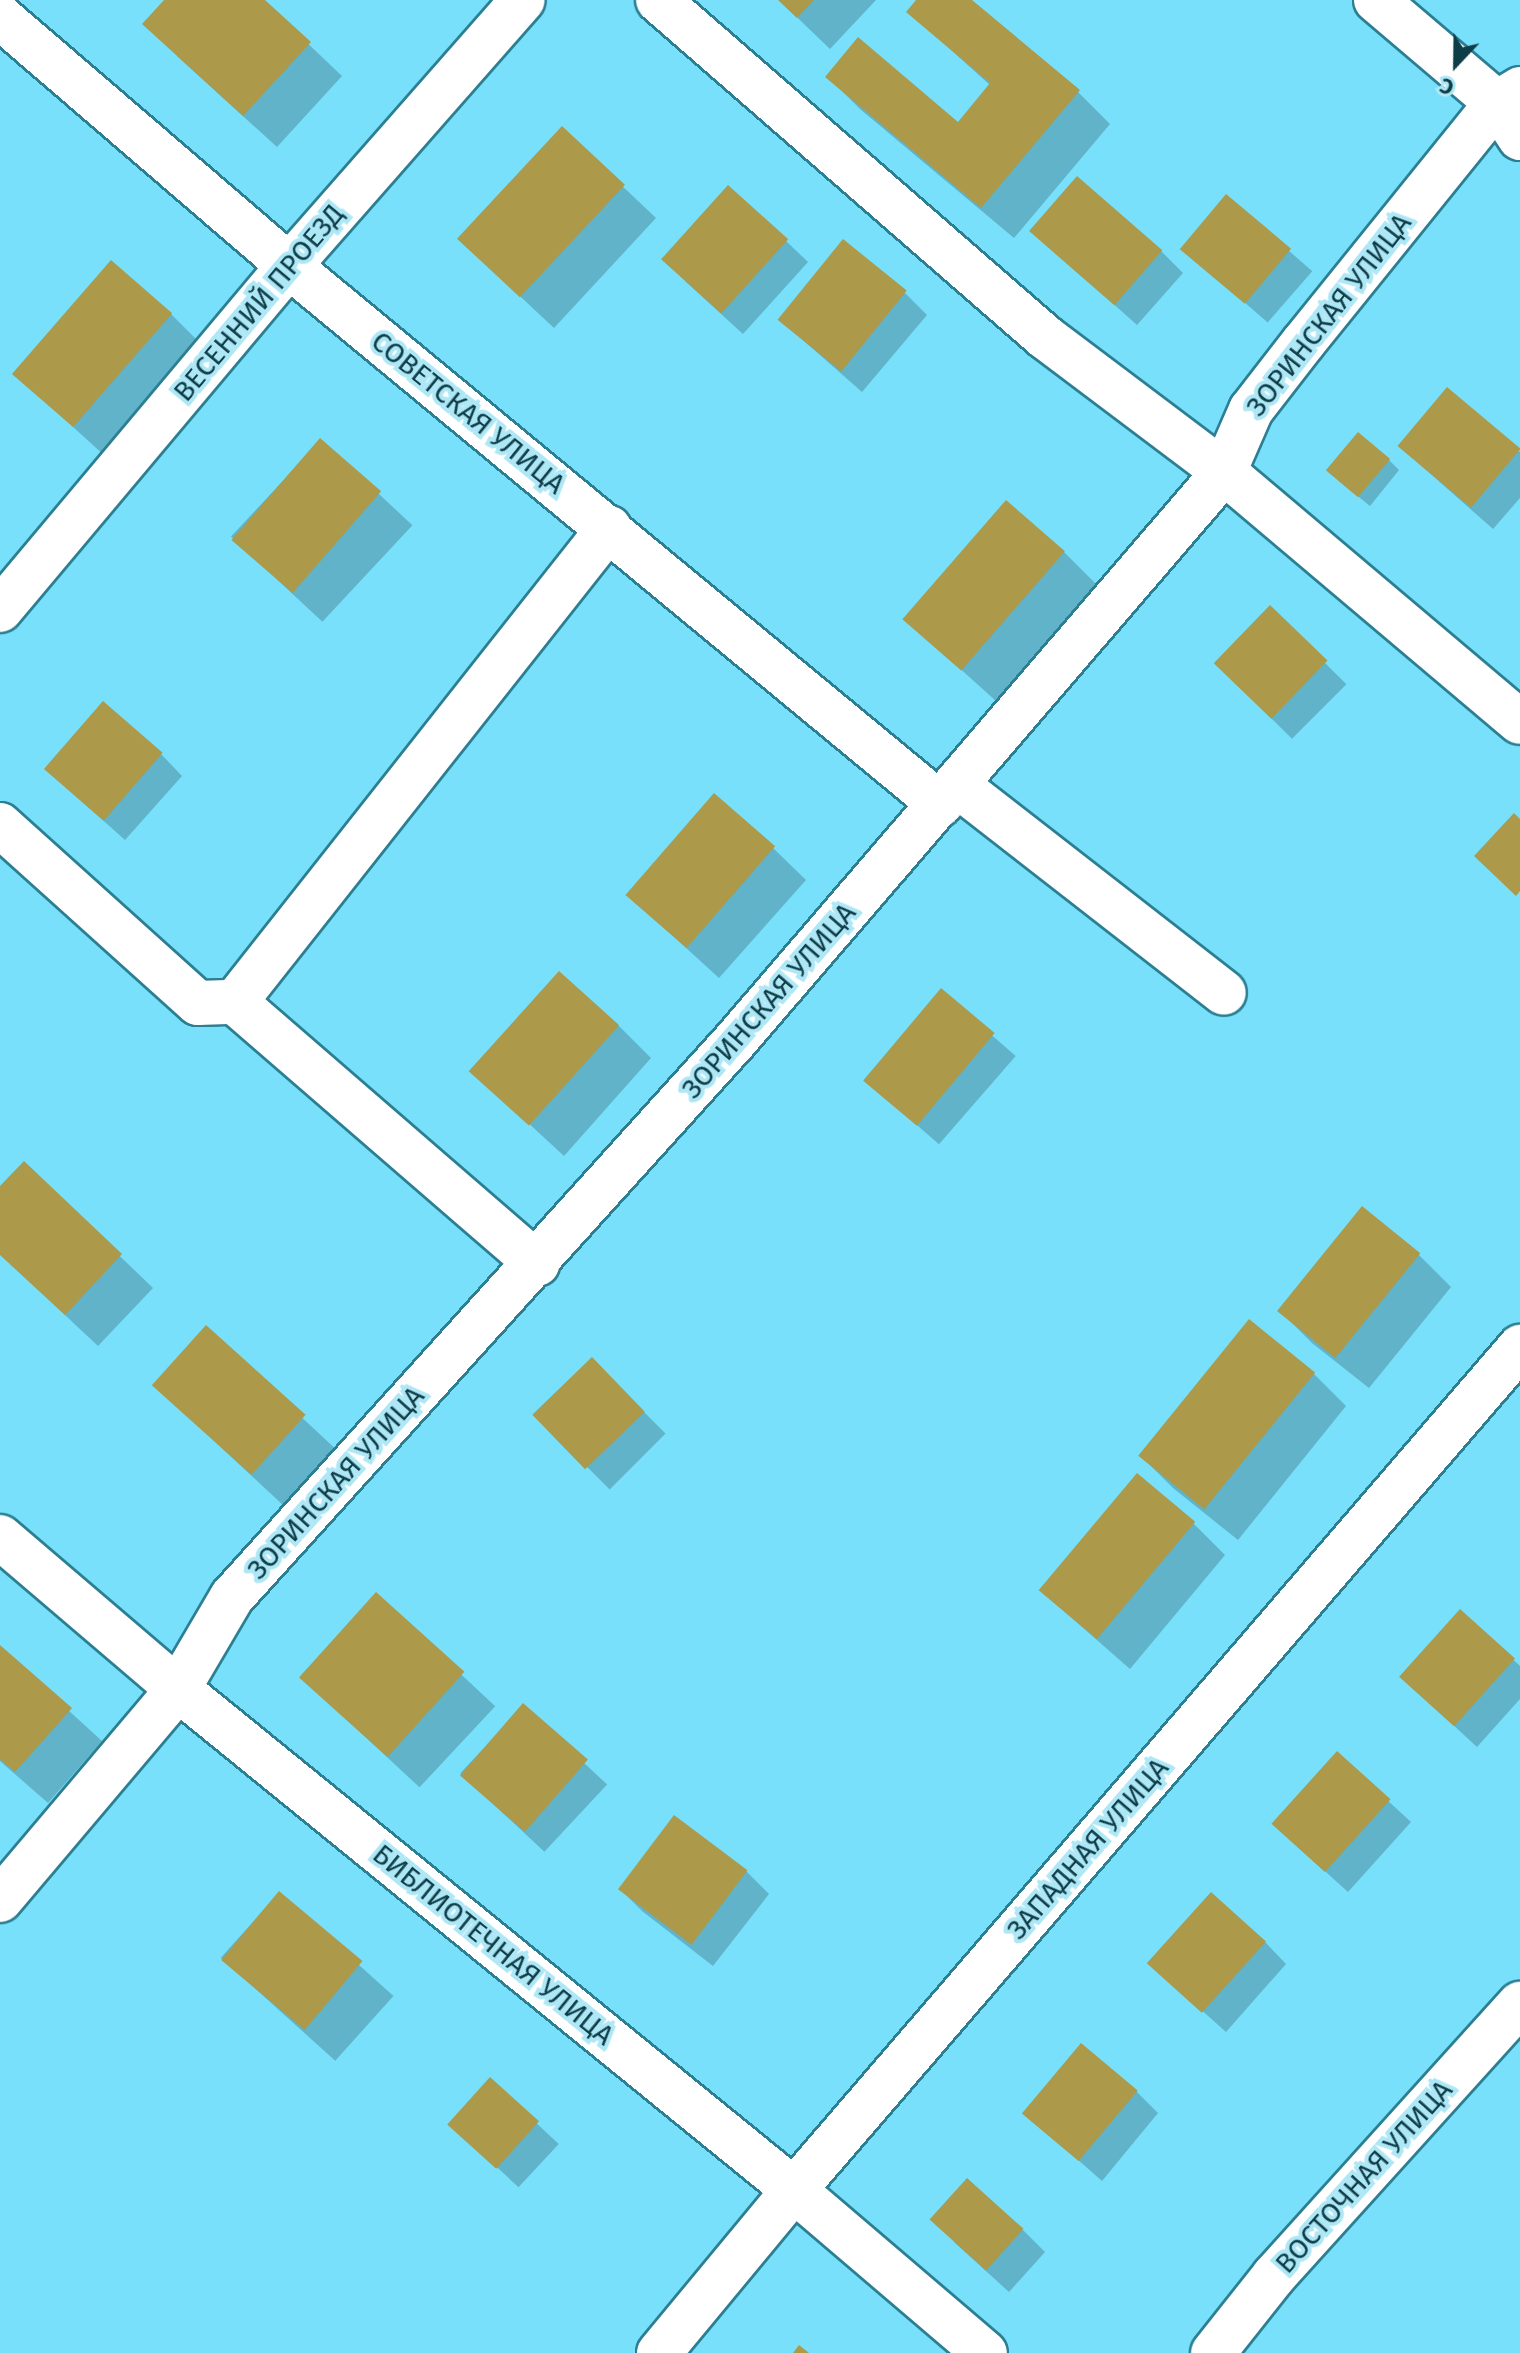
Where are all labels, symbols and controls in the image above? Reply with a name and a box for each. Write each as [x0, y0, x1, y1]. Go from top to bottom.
north arrow [1416, 24, 1496, 104]
text: С [1436, 72, 1458, 102]
street label: ВЕСЕННИЙ ПРОЕЗД [167, 198, 351, 408]
street label: ЗОРИНСКАЯ УЛИЦА [1240, 207, 1418, 423]
street label: СОВЕТСКАЯ УЛИЦА [364, 325, 572, 501]
street label: ЗОРИНСКАЯ УЛИЦА [675, 897, 863, 1105]
street label: ЗОРИНСКАЯ УЛИЦА [241, 1380, 431, 1586]
street label: ЗАПАДНАЯ УЛИЦА [1000, 1752, 1176, 1946]
street label: БИБЛИОТЕЧНАЯ УЛИЦА [366, 1838, 620, 2052]
street label: ВОСТОЧНАЯ УЛИЦА [1269, 2074, 1459, 2280]

